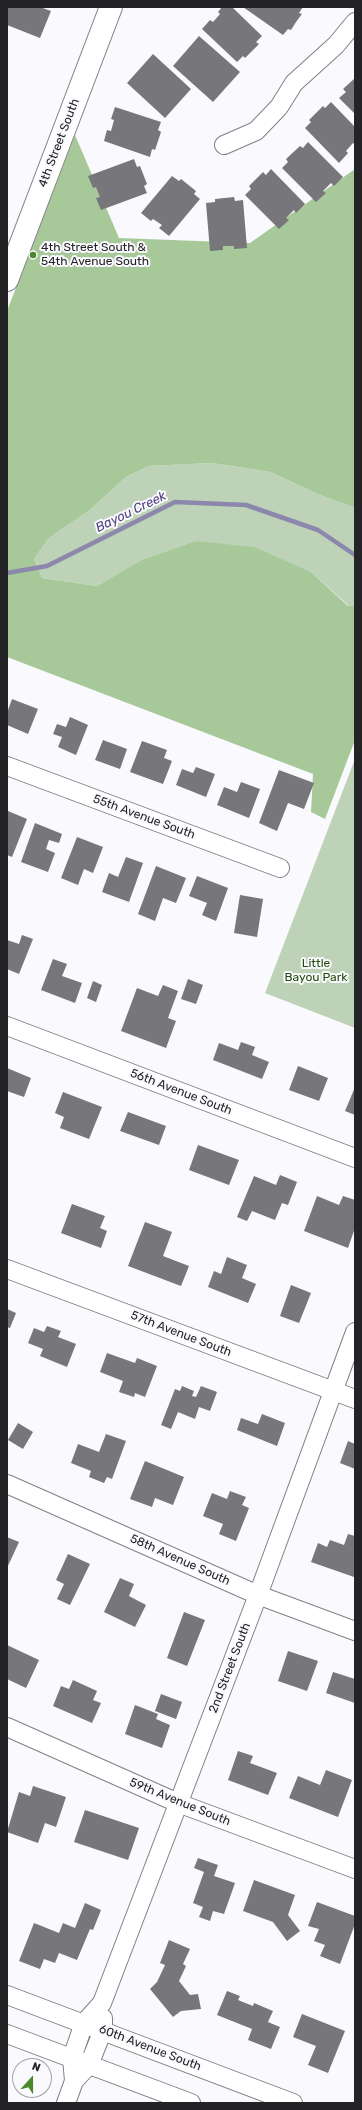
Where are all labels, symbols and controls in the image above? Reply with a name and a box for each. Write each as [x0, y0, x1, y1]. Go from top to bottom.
street label: 4th Street South [36, 97, 82, 189]
place label: 4th Street South & 54th Avenue South [41, 241, 149, 269]
marker: 4th Street South & 54th Avenue South [28, 250, 38, 260]
water label: Bayou Creek [93, 488, 169, 536]
street label: 55th Avenue South [91, 792, 197, 842]
park label: Little Bayou Park [285, 957, 347, 985]
street label: 56th Avenue South [128, 1066, 234, 1118]
street label: 57th Avenue South [129, 1308, 233, 1360]
street label: 58th Avenue South [128, 1531, 232, 1589]
street label: 2nd Street South [206, 1621, 254, 1715]
street label: 59th Avenue South [127, 1775, 233, 1829]
street label: 60th Avenue South [97, 2022, 203, 2074]
north arrow [12, 2058, 52, 2098]
text: N [30, 2060, 42, 2075]

